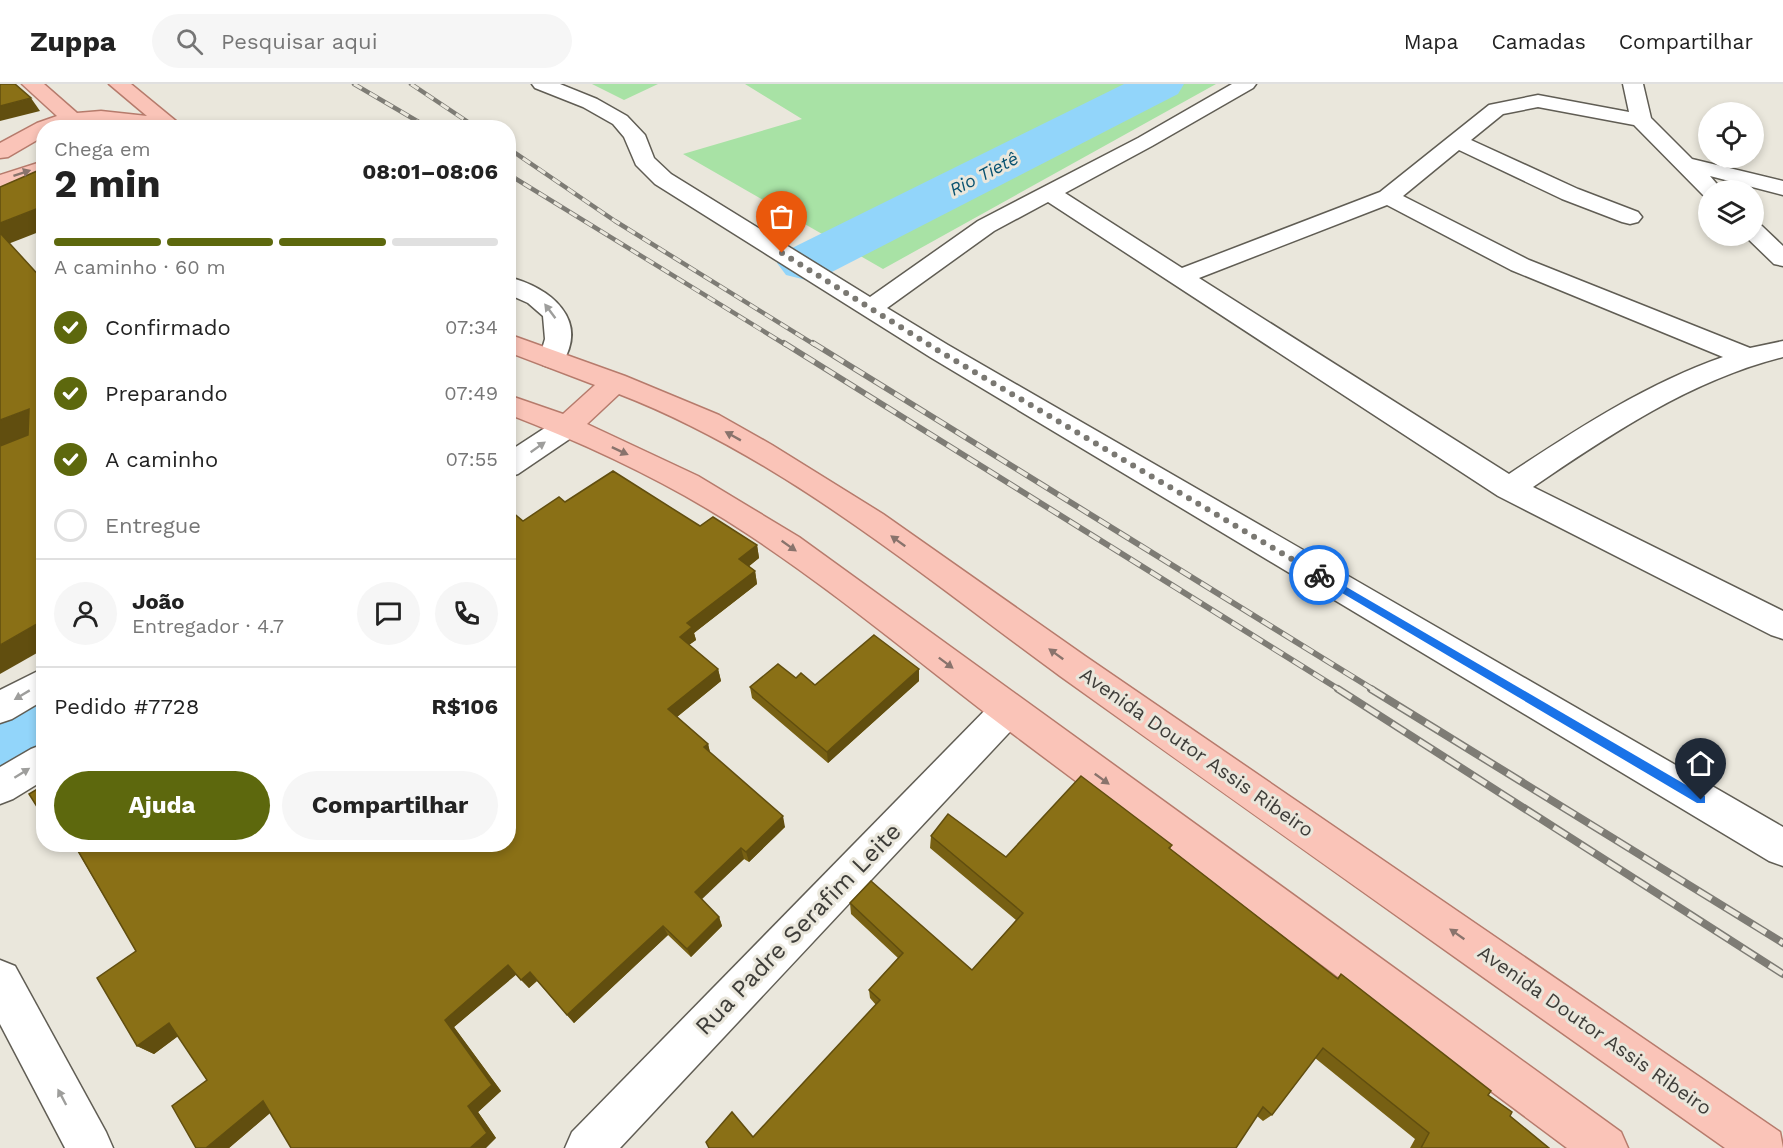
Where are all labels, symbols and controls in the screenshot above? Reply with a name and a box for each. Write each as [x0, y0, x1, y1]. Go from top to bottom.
search box [152, 14, 572, 68]
text: Zuppa [30, 25, 116, 58]
icon: search [173, 25, 206, 58]
text: Pesquisar aqui [221, 29, 377, 54]
text: Mapa [1404, 29, 1458, 54]
text: Camadas [1491, 29, 1586, 54]
text: Compartilhar [1619, 29, 1753, 54]
map controls [1698, 102, 1764, 246]
button: locate [1698, 102, 1764, 168]
text: Chega em [54, 137, 151, 161]
water label: Rio Tietê [946, 147, 1022, 200]
text: 08:01–08:06 [362, 159, 498, 184]
text: 2 min [54, 161, 161, 206]
one-way arrow [13, 168, 31, 178]
button: layers [1698, 180, 1764, 246]
pin [756, 191, 807, 253]
icon: bag [765, 200, 798, 233]
text: A caminho · 60 m [54, 255, 226, 279]
one-way arrow [544, 303, 556, 319]
icon: check [54, 311, 87, 344]
text: Confirmado [105, 315, 231, 340]
text: 07:34 [445, 315, 498, 339]
icon: check [54, 377, 87, 410]
text: Preparando [105, 381, 228, 406]
text: 07:49 [444, 381, 498, 405]
one-way arrow [725, 431, 742, 441]
one-way arrow [530, 442, 546, 453]
icon: check [54, 443, 87, 476]
one-way arrow [611, 446, 629, 456]
text: A caminho [105, 447, 218, 472]
text: 07:55 [446, 447, 498, 471]
text: Entregue [105, 513, 201, 538]
one-way arrow [890, 535, 906, 547]
one-way arrow [782, 540, 797, 552]
courier [1289, 545, 1349, 605]
icon: bike [1303, 559, 1336, 592]
button: person [54, 582, 117, 645]
button: chat [357, 582, 420, 645]
button: phone [435, 582, 498, 645]
text: João [132, 589, 184, 614]
text: Entregador · 4.7 [132, 614, 284, 638]
one-way arrow [1049, 648, 1065, 660]
one-way arrow [938, 657, 953, 669]
street label: Avenida Doutor Assis Ribeiro [1075, 662, 1319, 842]
one-way arrow [13, 690, 30, 700]
text: Pedido #7728 [54, 694, 199, 719]
text: R$106 [432, 694, 498, 719]
pin [1675, 738, 1726, 800]
icon: home [1684, 747, 1717, 780]
one-way arrow [14, 768, 30, 779]
button: Ajuda [54, 771, 270, 840]
button: Compartilhar [282, 771, 498, 840]
one-way arrow [1095, 773, 1110, 785]
street label: Rua Padre Serafim Leite [689, 817, 907, 1041]
one-way arrow [1450, 928, 1466, 940]
street label: Avenida Doutor Assis Ribeiro [1473, 940, 1717, 1120]
one-way arrow [57, 1088, 67, 1105]

